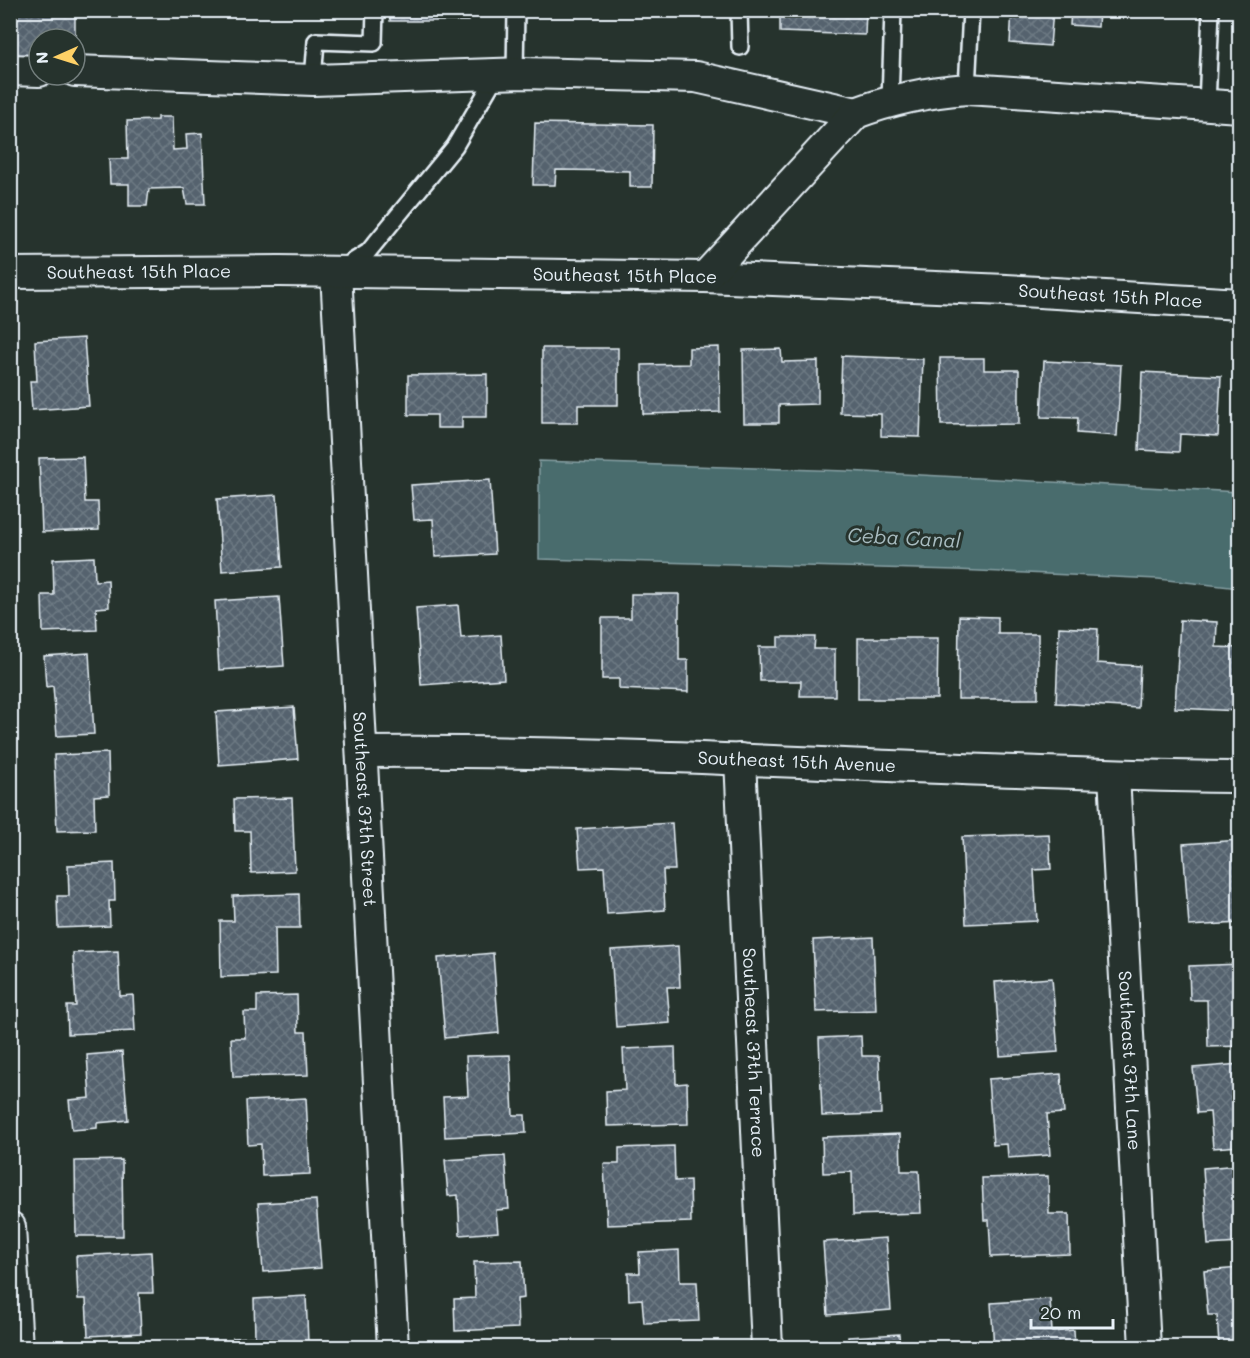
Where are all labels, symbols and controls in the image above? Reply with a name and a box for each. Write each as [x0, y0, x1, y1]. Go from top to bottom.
north arrow [27, 27, 87, 87]
text: N [31, 51, 52, 64]
street label: Southeast 15th Place [47, 258, 231, 284]
street label: Southeast 15th Place [533, 262, 718, 289]
street label: Southeast 15th Place [1018, 278, 1203, 313]
water label: Ceba Canal [847, 521, 961, 553]
street label: Southeast 37th Street [348, 711, 383, 907]
street label: Southeast 15th Avenue [697, 745, 896, 777]
street label: Southeast 37th Terrace [738, 947, 771, 1158]
street label: Southeast 37th Lane [1114, 970, 1147, 1151]
scale bar [1031, 1292, 1114, 1330]
text: 20 m [1040, 1300, 1081, 1324]

